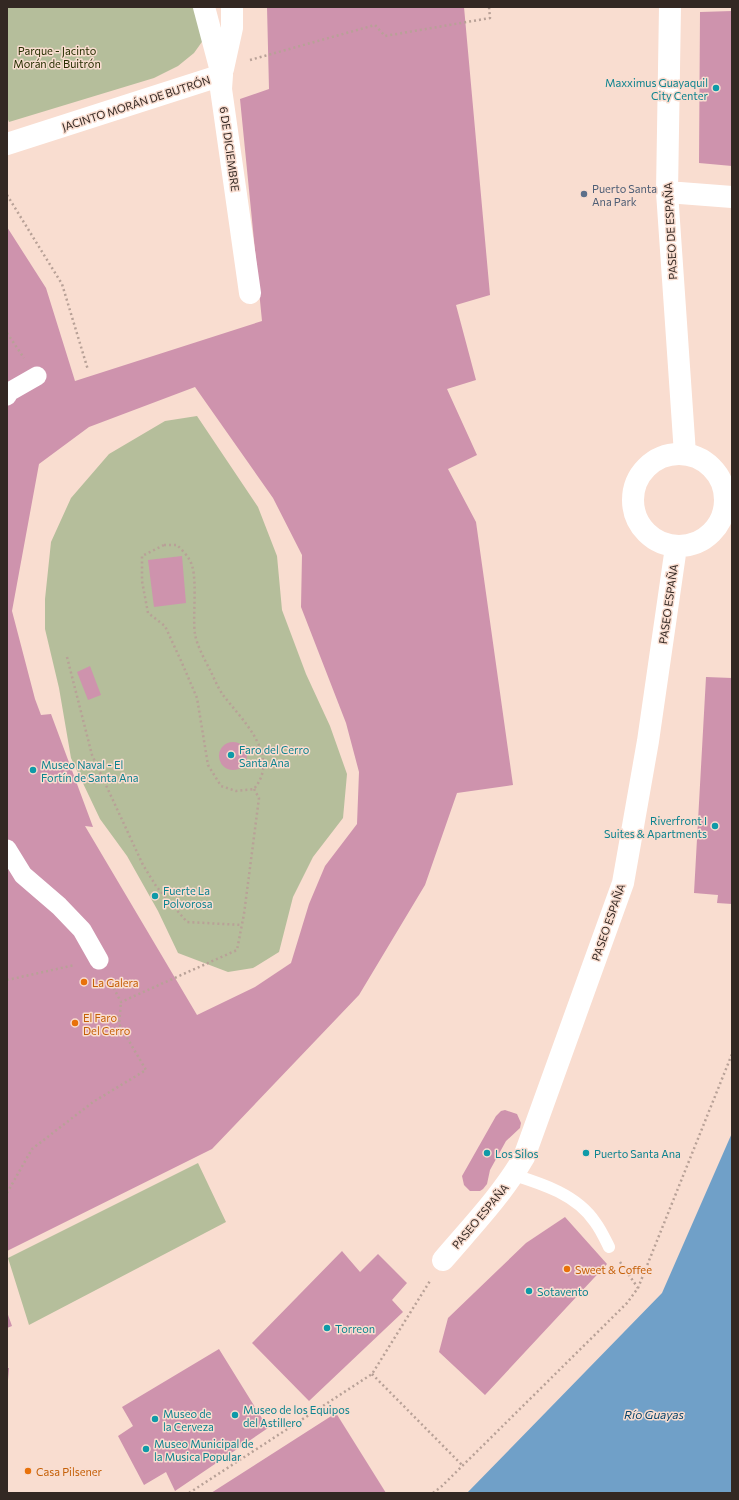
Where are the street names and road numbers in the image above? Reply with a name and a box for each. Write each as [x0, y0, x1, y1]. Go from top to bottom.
street label: JACINTO MORÁN DE BUTRÓN [60, 72, 212, 134]
street label: 6 DE DICIEMBRE [218, 106, 242, 192]
street label: PASEO DE ESPAÑA [661, 182, 679, 280]
street label: PASEO ESPAÑA [656, 563, 680, 645]
street label: PASEO ESPAÑA [589, 881, 627, 962]
street label: PASEO ESPAÑA [449, 1181, 511, 1251]

